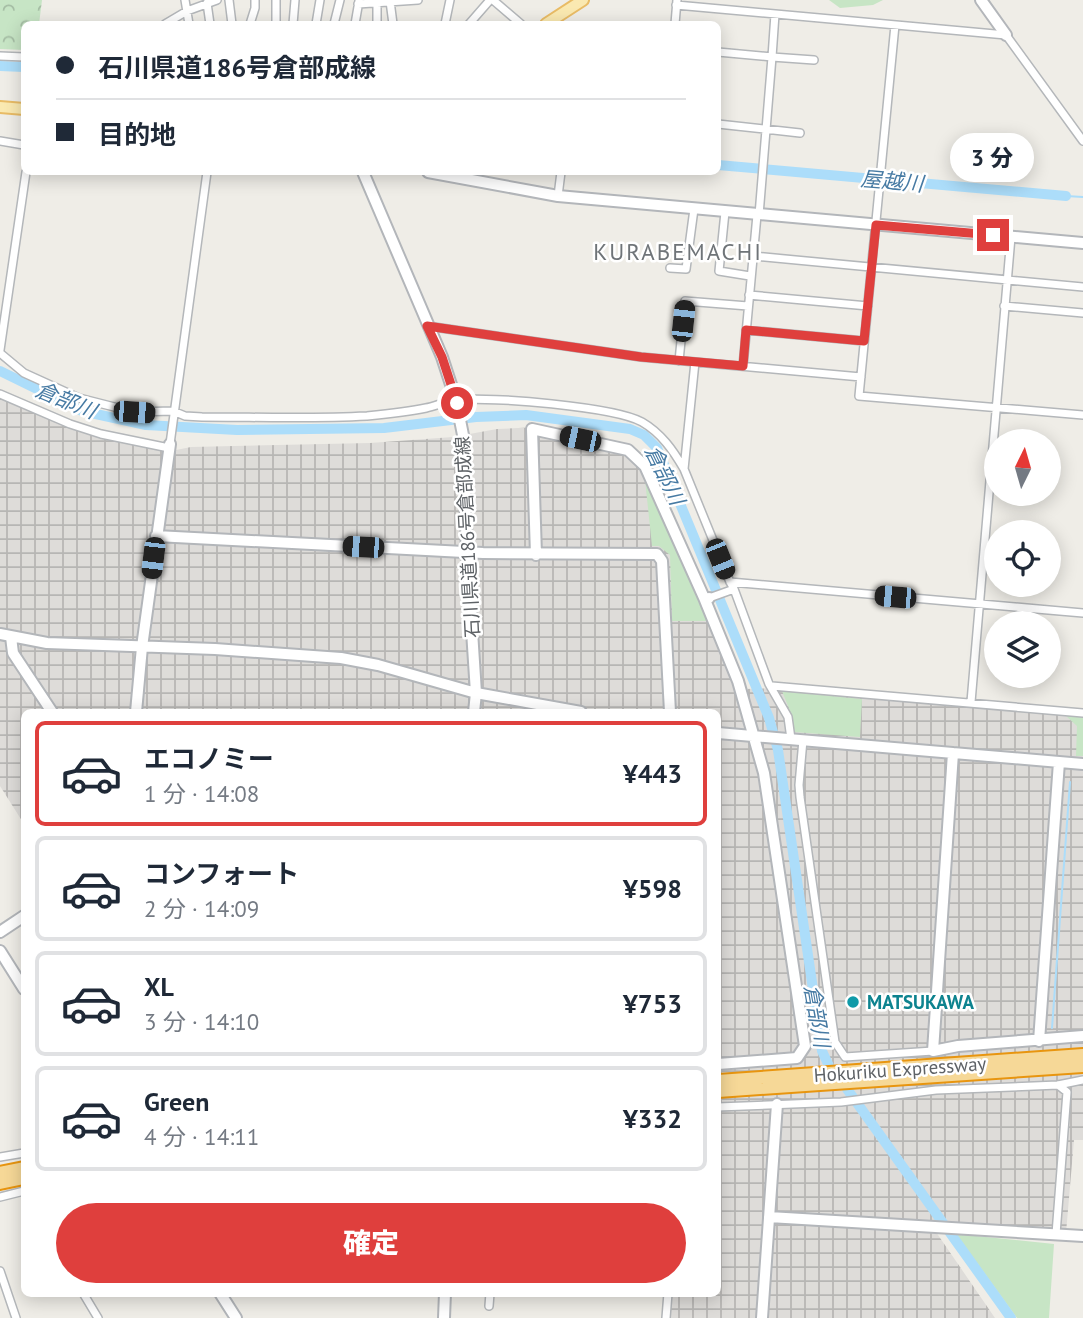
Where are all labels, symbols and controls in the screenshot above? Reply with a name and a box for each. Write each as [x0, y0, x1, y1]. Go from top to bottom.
text: 石川県道186号倉部成線 [98, 51, 376, 84]
text: 目的地 [98, 118, 176, 151]
callout: 3 分 [951, 134, 1035, 182]
text: 3 分 [971, 143, 1013, 172]
water label: 屋越川 [859, 165, 927, 197]
route end [977, 219, 1009, 251]
district label: KURABEMACHI [593, 237, 763, 266]
car [671, 299, 696, 343]
water label: 倉部川 [32, 376, 102, 425]
route start [441, 387, 473, 419]
car [113, 400, 156, 424]
car [558, 424, 603, 454]
north arrow [984, 429, 1060, 506]
map controls [984, 429, 1061, 688]
street label: 石川県道186号倉部成線 [450, 435, 484, 639]
water label: 倉部川 [639, 441, 692, 511]
button: locate [984, 520, 1061, 597]
car [342, 535, 385, 559]
car [141, 536, 166, 580]
car [703, 536, 738, 582]
car [874, 585, 917, 609]
button: layers [984, 611, 1061, 688]
icon: car [60, 742, 123, 805]
text: エコノミー [144, 742, 274, 775]
text: ¥443 [623, 757, 682, 790]
text: 1 分 · 14:08 [144, 779, 259, 808]
icon: car [60, 857, 123, 920]
text: コンフォート [144, 857, 299, 890]
text: ¥598 [623, 872, 682, 905]
text: 2 分 · 14:09 [144, 894, 259, 923]
text: XL [144, 970, 174, 1003]
icon: car [60, 972, 123, 1035]
water label: 倉部川 [798, 983, 836, 1051]
text: ¥753 [623, 987, 682, 1020]
place label: MATSUKAWA [867, 990, 974, 1014]
marker: MATSUKAWA [845, 994, 861, 1010]
text: 3 分 · 14:10 [144, 1007, 259, 1036]
street label: Hokuriku Expressway [813, 1051, 987, 1087]
text: Green [144, 1085, 209, 1118]
icon: car [60, 1087, 123, 1150]
text: ¥332 [623, 1102, 682, 1135]
text: 4 分 · 14:11 [144, 1122, 259, 1151]
button: 確定 [56, 1203, 686, 1283]

